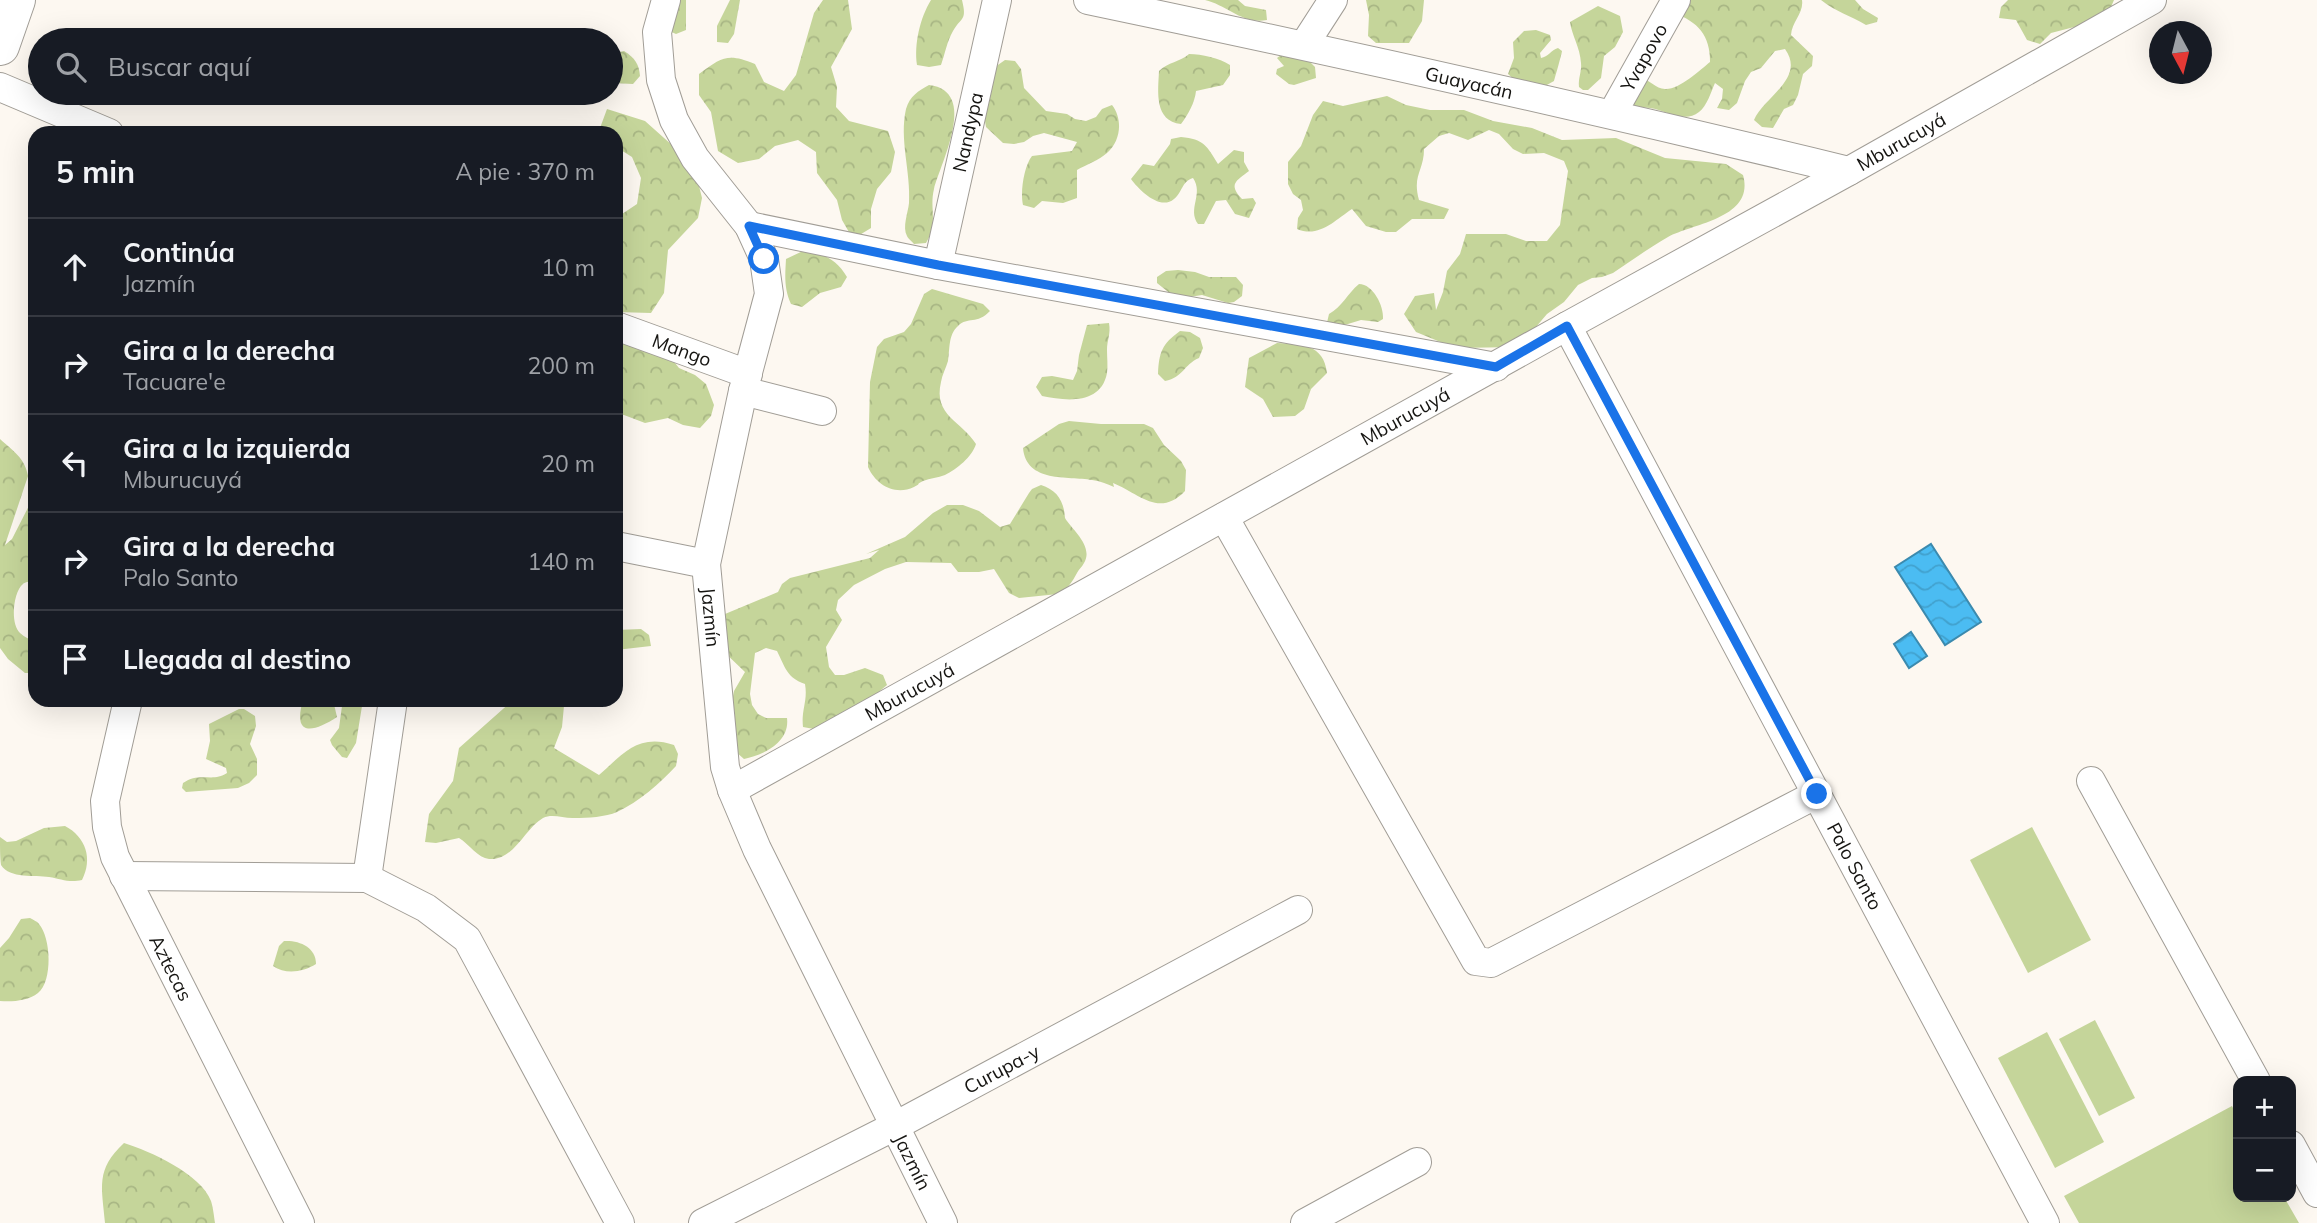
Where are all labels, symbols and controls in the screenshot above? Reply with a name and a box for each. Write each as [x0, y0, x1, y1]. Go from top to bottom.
street label: Yvapovo [1615, 19, 1673, 97]
north arrow [2149, 21, 2212, 84]
search box [28, 28, 623, 105]
icon: search [52, 48, 90, 86]
text: Buscar aquí [108, 50, 251, 83]
street label: Guayacán [1423, 61, 1515, 104]
street label: Nandypa [947, 90, 988, 174]
street label: Mburucuyá [1852, 107, 1950, 176]
text: 5 min [56, 153, 135, 191]
text: A pie · 370 m [455, 157, 595, 186]
text: Continúa [123, 236, 235, 269]
route start [748, 243, 779, 274]
icon: ahead [56, 248, 94, 286]
text: 10 m [541, 253, 595, 282]
text: Jazmín [123, 269, 195, 298]
street label: Mango [649, 328, 715, 372]
text: Gira a la derecha [123, 334, 335, 367]
icon: right [56, 346, 94, 384]
text: 200 m [527, 351, 595, 380]
text: Tacuare'e [123, 367, 226, 396]
street label: Mburucuyá [1356, 382, 1454, 450]
text: Gira a la izquierda [123, 432, 351, 465]
icon: left [56, 444, 94, 482]
text: 20 m [541, 449, 595, 478]
text: Mburucuyá [123, 465, 242, 494]
text: Gira a la derecha [123, 530, 335, 563]
icon: right [56, 542, 94, 580]
text: 140 m [527, 547, 595, 576]
text: Palo Santo [123, 563, 239, 592]
street label: Jazmín [696, 586, 726, 648]
icon: arrive [56, 640, 94, 678]
text: Llegada al destino [123, 643, 351, 676]
street label: Mburucuyá [861, 657, 958, 726]
route end [1801, 778, 1832, 809]
street label: Palo Santo [1822, 818, 1888, 914]
street label: Aztecas [144, 931, 198, 1005]
street label: Curupa-y [960, 1039, 1043, 1099]
map controls [2233, 1076, 2296, 1202]
button: + [2233, 1076, 2296, 1139]
street label: Jazmín [888, 1130, 937, 1194]
button: − [2233, 1139, 2296, 1202]

